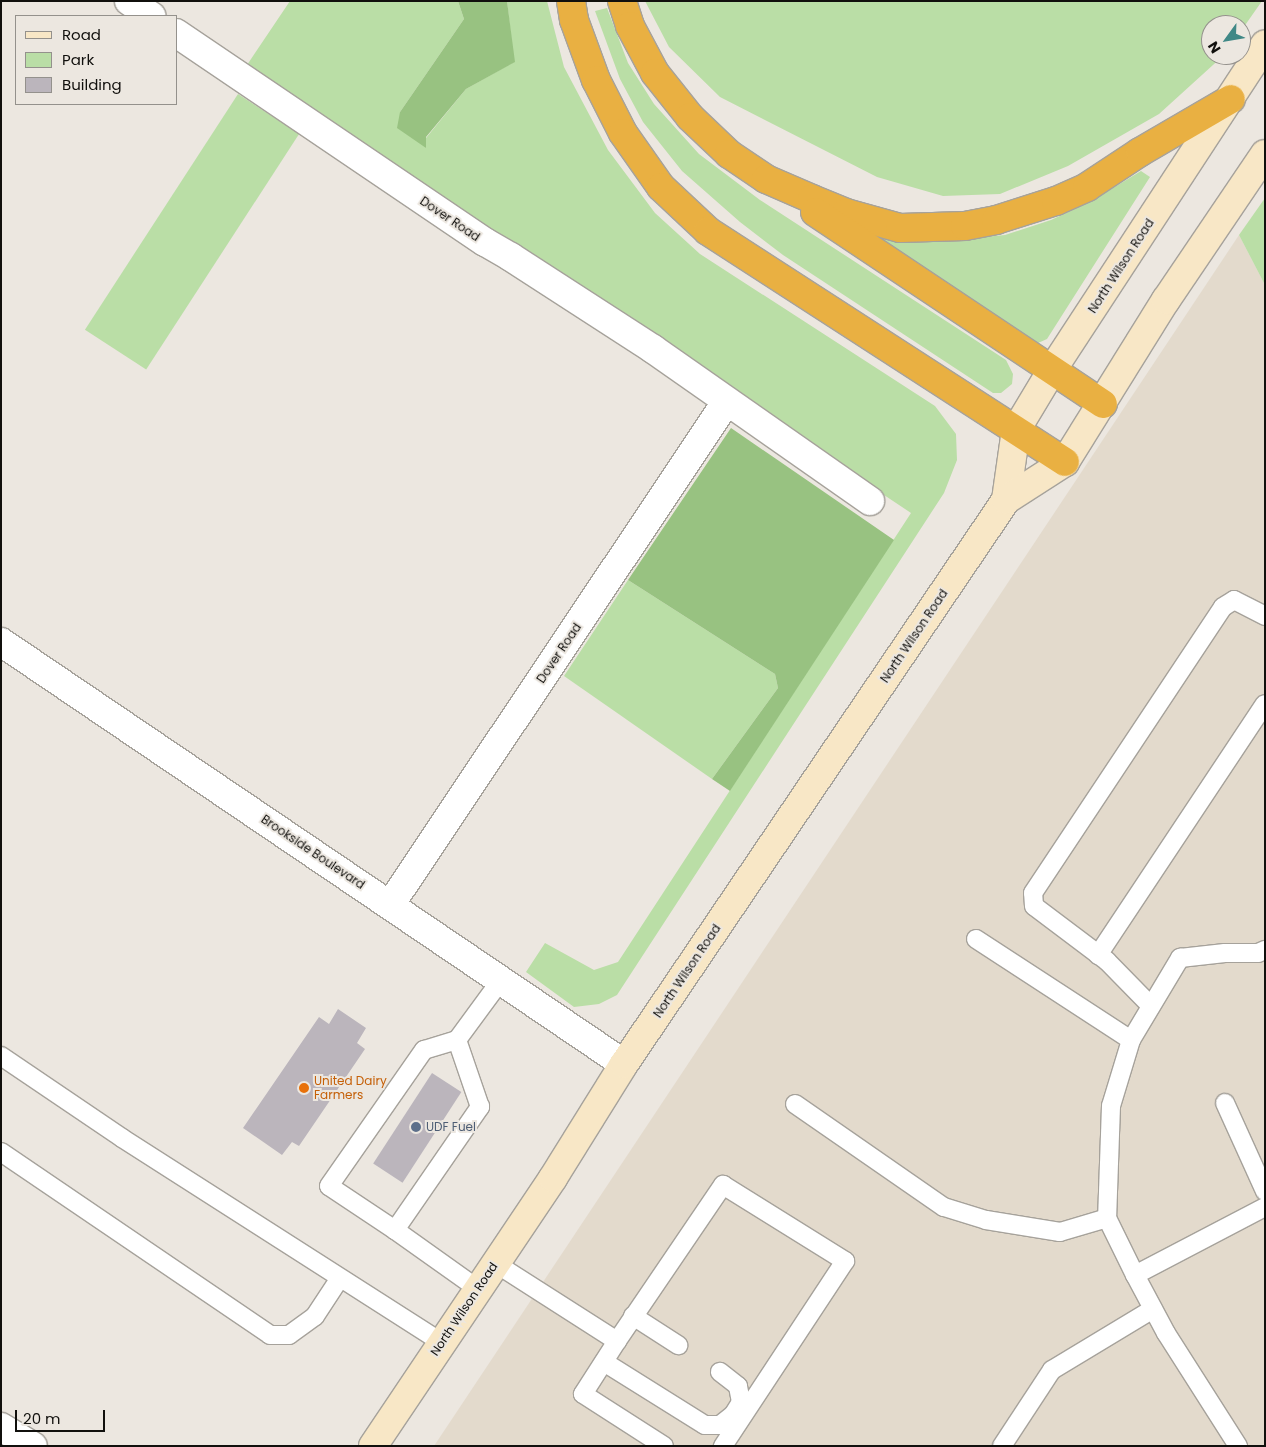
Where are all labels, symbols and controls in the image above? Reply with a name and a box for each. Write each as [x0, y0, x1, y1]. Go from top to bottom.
legend [15, 15, 178, 105]
north arrow [1201, 15, 1251, 65]
text: Road [62, 24, 101, 45]
text: N [1203, 38, 1225, 57]
text: Park [62, 49, 94, 70]
text: Building [62, 74, 122, 95]
street label: Dover Road [417, 194, 483, 244]
street label: North Wilson Road [1085, 216, 1157, 316]
street label: North Wilson Road [877, 587, 951, 685]
street label: Dover Road [534, 620, 584, 686]
street label: Brookside Boulevard [258, 812, 368, 892]
street label: North Wilson Road [650, 922, 724, 1020]
place label: United Dairy Farmers [314, 1074, 387, 1102]
marker: United Dairy Farmers [298, 1082, 310, 1094]
place label: UDF Fuel [426, 1120, 476, 1134]
marker: UDF Fuel [410, 1121, 422, 1133]
street label: North Wilson Road [427, 1260, 501, 1358]
scale bar [18, 1400, 108, 1432]
text: 20 m [23, 1408, 61, 1429]

